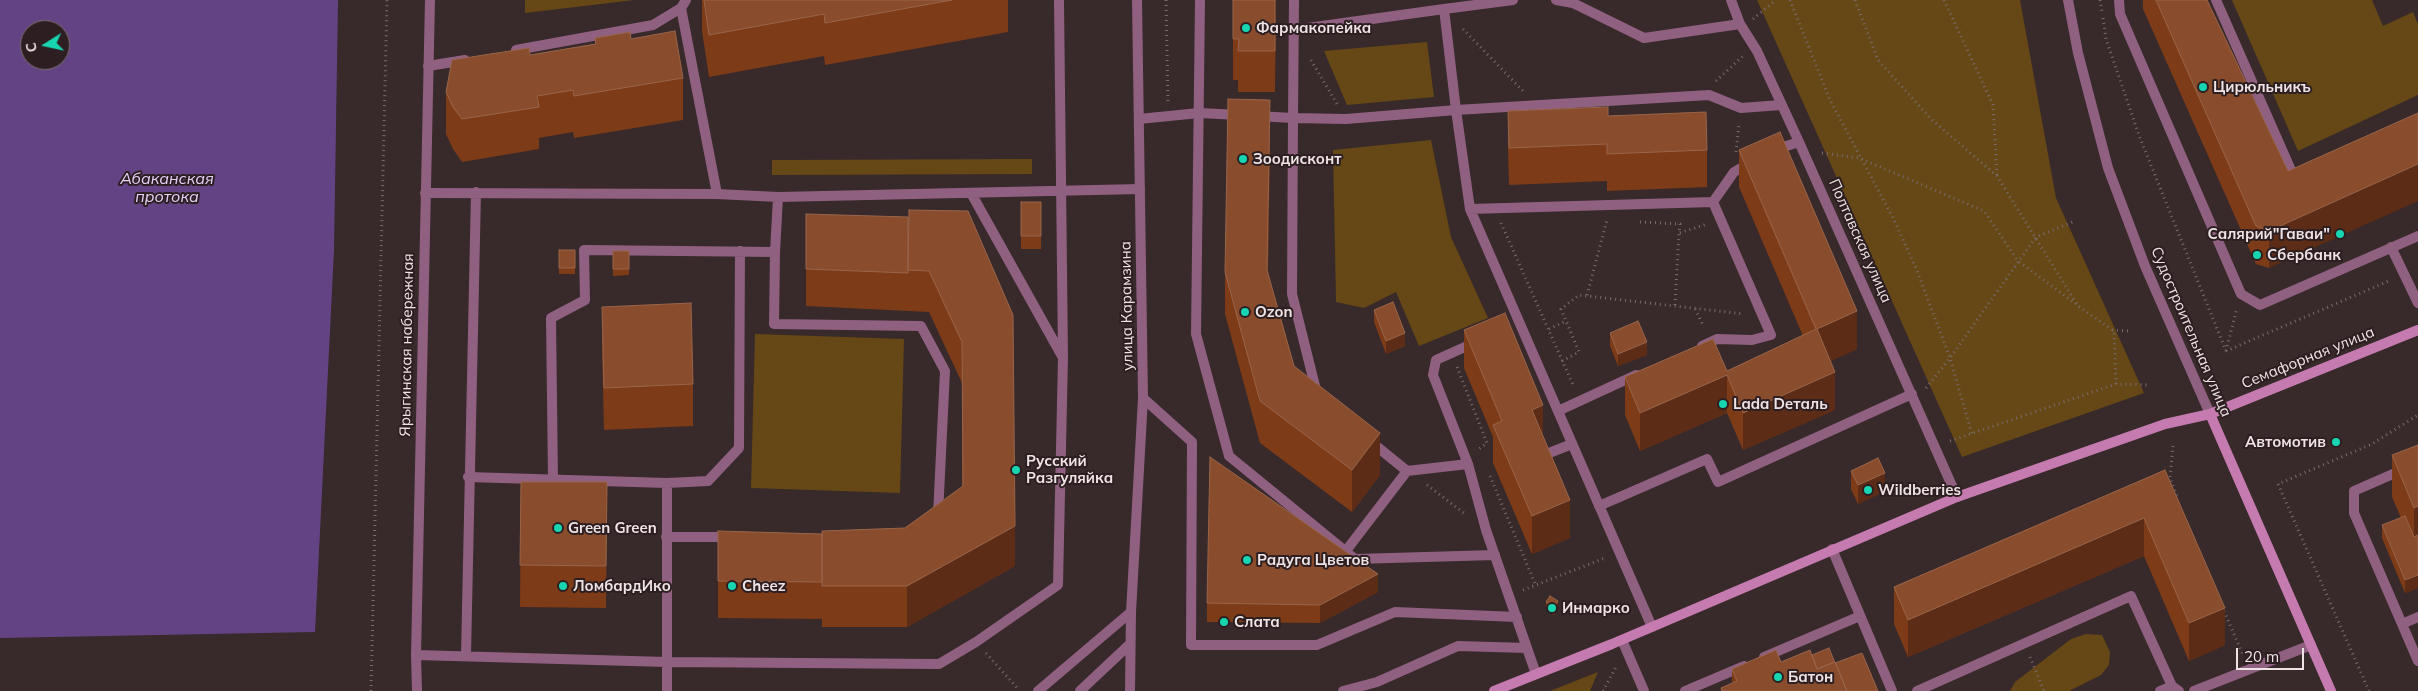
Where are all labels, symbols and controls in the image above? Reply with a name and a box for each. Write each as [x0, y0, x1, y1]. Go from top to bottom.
place label: Фармакопейка [1256, 19, 1371, 37]
north arrow [20, 20, 70, 70]
marker: Фармакопейка [1240, 22, 1252, 34]
text: С [22, 41, 41, 54]
place label: Цирюльникъ [2213, 78, 2311, 96]
marker: Цирюльникъ [2197, 81, 2209, 93]
place label: Зоодисконт [1253, 150, 1341, 168]
marker: Зоодисконт [1237, 153, 1249, 165]
water label: Абаканская протока [120, 169, 214, 207]
street label: Полтавская улица [1825, 176, 1895, 306]
place label: Салярий"Гаваи" [2208, 225, 2330, 243]
marker: Салярий"Гаваи" [2334, 228, 2346, 240]
street label: улица Карамзина [1117, 241, 1137, 371]
street label: Судостроительная улица [2147, 244, 2235, 420]
place label: Сбербанк [2267, 246, 2341, 264]
marker: Сбербанк [2251, 249, 2263, 261]
street label: Ярыгинская набережная [396, 253, 418, 437]
place label: Ozon [1255, 303, 1292, 321]
marker: Ozon [1239, 306, 1251, 318]
street label: Семафорная улица [2239, 323, 2377, 393]
place label: Lada Dеталь [1733, 395, 1828, 413]
marker: Lada Dеталь [1717, 398, 1729, 410]
place label: Автомотив [2245, 433, 2326, 451]
marker: Автомотив [2330, 436, 2342, 448]
place label: Русский Разгуляйка [1026, 452, 1113, 487]
marker: Русский Разгуляйка [1010, 464, 1022, 476]
place label: Wildberries [1878, 481, 1961, 499]
marker: Wildberries [1862, 484, 1874, 496]
place label: Green Green [568, 519, 657, 537]
marker: Green Green [552, 522, 564, 534]
place label: Радуга Цветов [1257, 551, 1369, 569]
marker: Радуга Цветов [1241, 554, 1253, 566]
place label: ЛомбардИко [573, 577, 671, 595]
place label: Cheez [742, 577, 786, 595]
marker: ЛомбардИко [557, 580, 569, 592]
marker: Cheez [726, 580, 738, 592]
place label: Инмарко [1562, 599, 1630, 617]
marker: Инмарко [1546, 602, 1558, 614]
place label: Слата [1234, 613, 1280, 631]
marker: Слата [1218, 616, 1230, 628]
scale bar [2238, 638, 2306, 670]
text: 20 m [2244, 647, 2279, 666]
place label: Батон [1788, 668, 1833, 686]
marker: Батон [1772, 671, 1784, 683]

